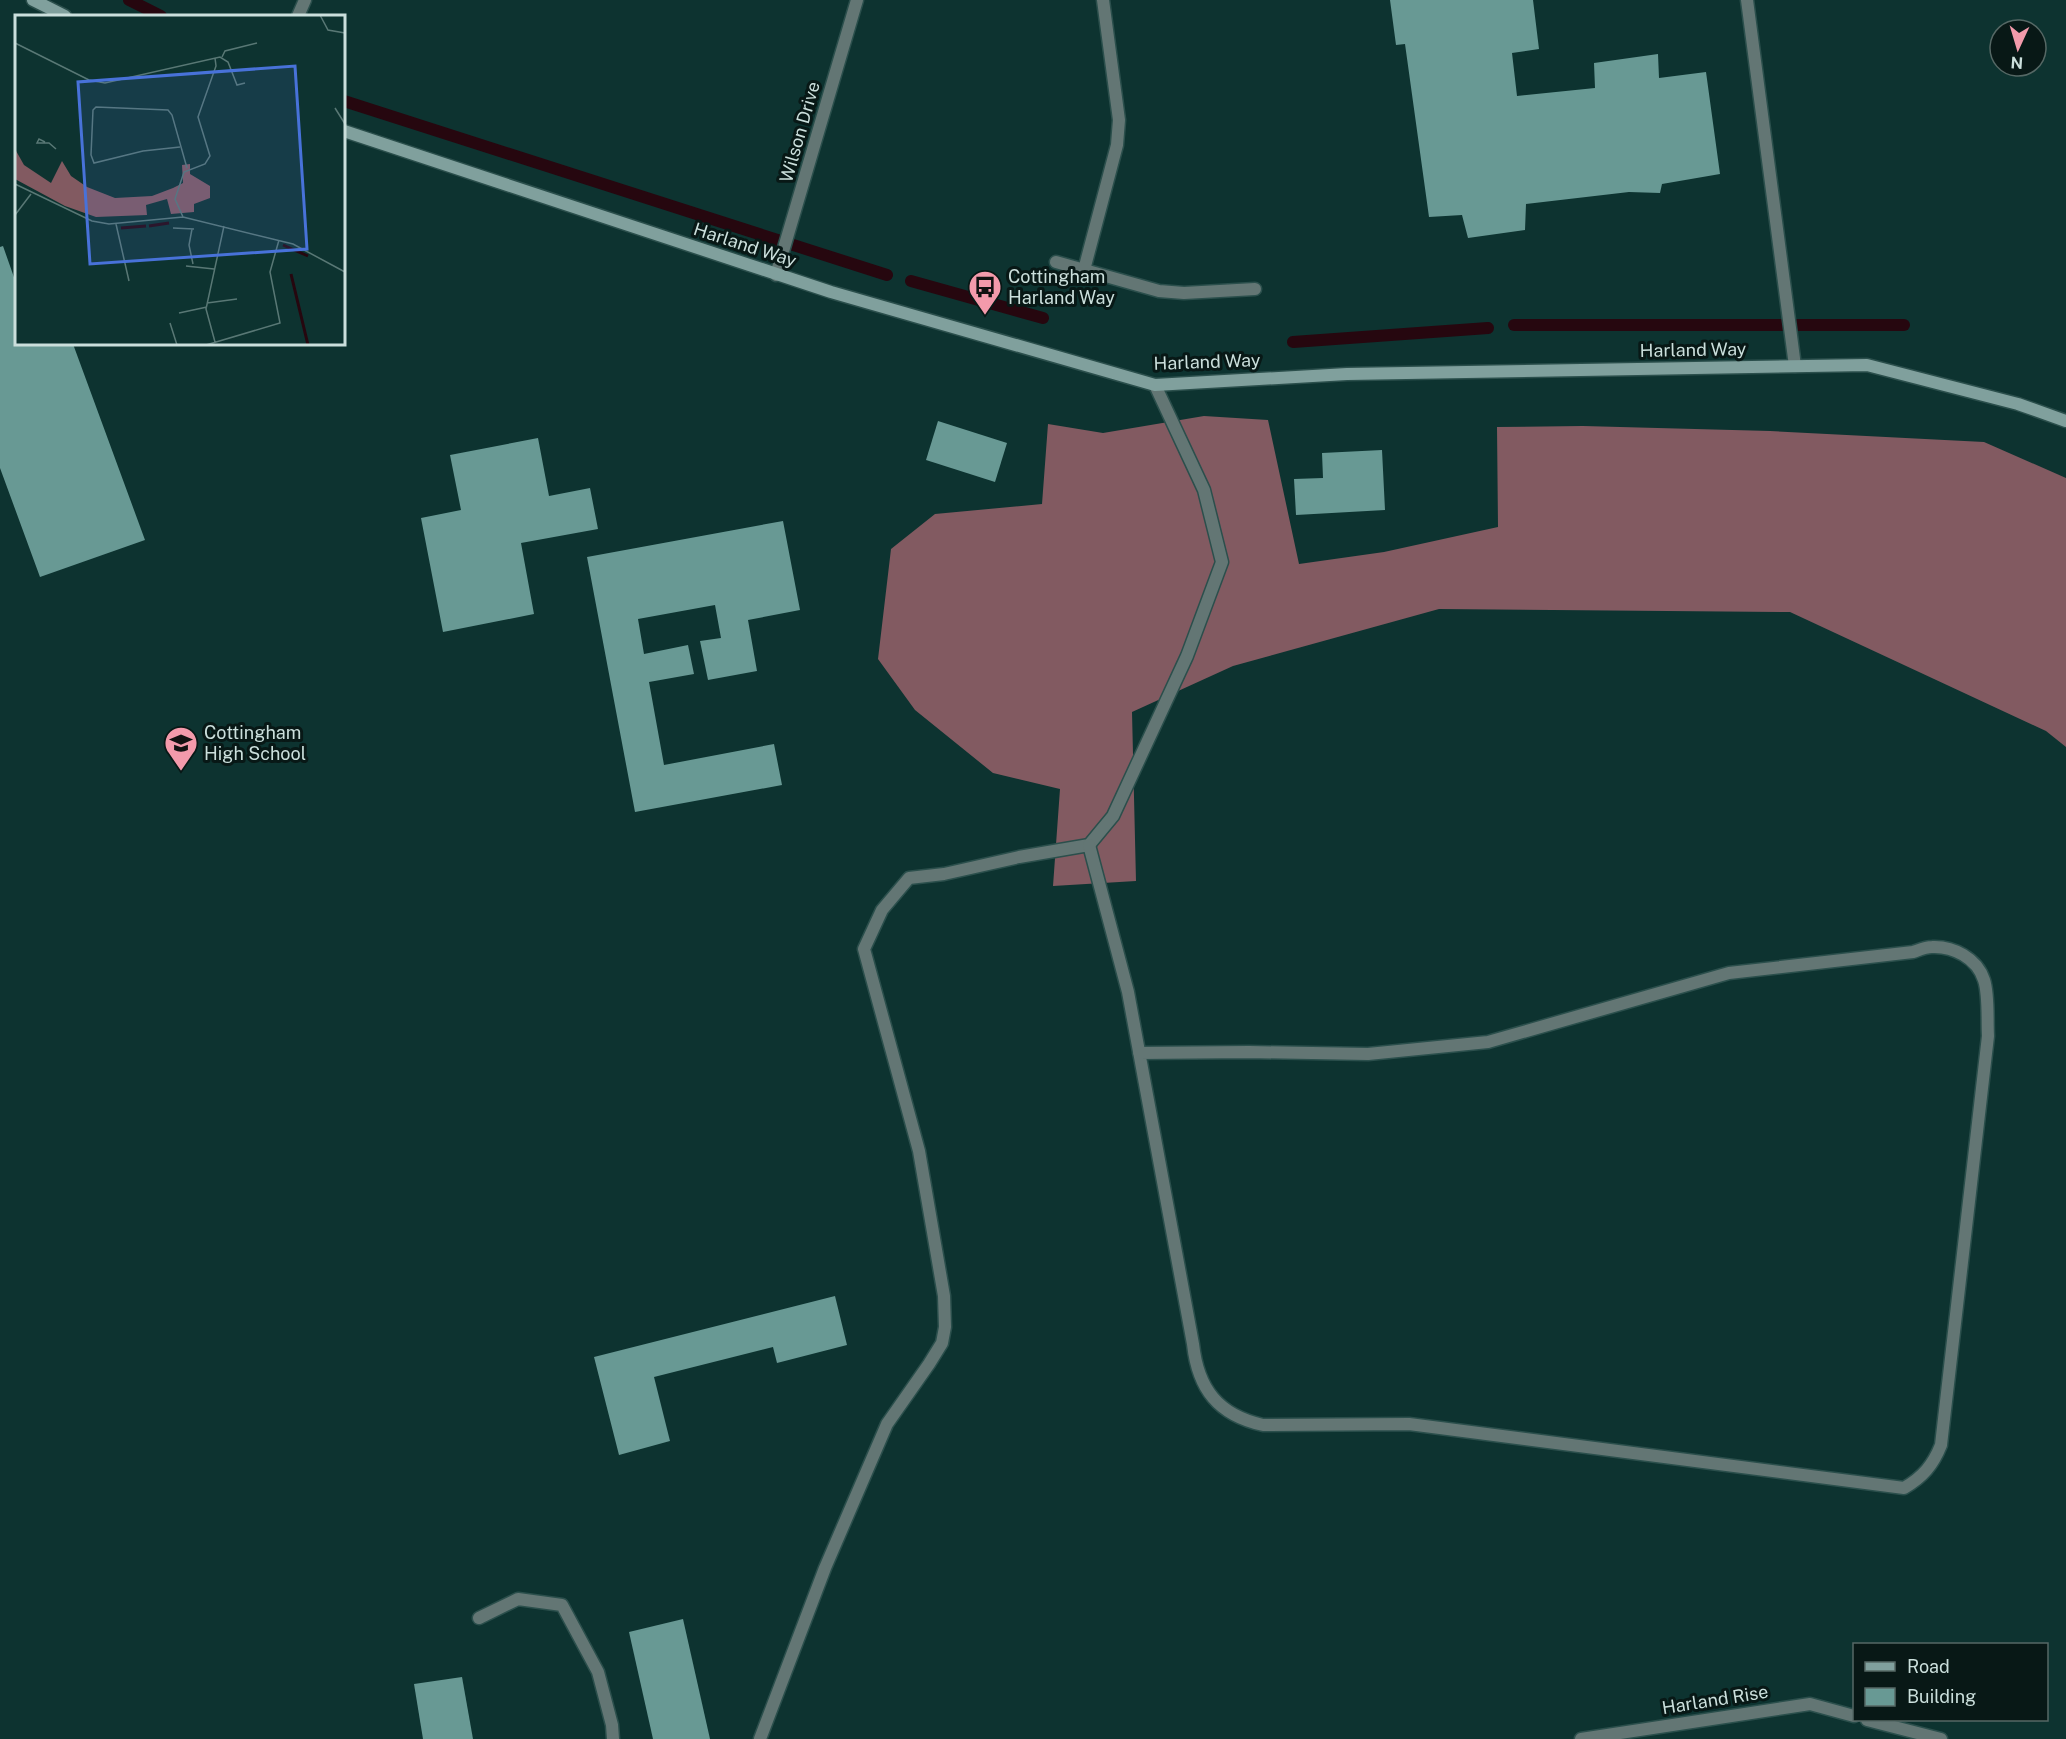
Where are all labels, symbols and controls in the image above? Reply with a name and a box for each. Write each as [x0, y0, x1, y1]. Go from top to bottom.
inset map [15, 15, 345, 345]
north arrow [1988, 18, 2048, 78]
text: N [2010, 53, 2024, 72]
street label: Wilson Drive [775, 79, 824, 185]
street label: Harland Way [691, 218, 800, 271]
place label: Cottingham Harland Way [1008, 266, 1115, 308]
bus stop icon: Cottingham Harland Way [967, 269, 1003, 316]
street label: Harland Way [1639, 338, 1747, 361]
street label: Harland Way [1153, 349, 1261, 374]
place label: Cottingham High School [204, 722, 306, 764]
school or university icon: Cottingham High School [163, 725, 199, 772]
legend [1853, 1643, 2048, 1721]
text: Road [1907, 1656, 1950, 1677]
street label: Harland Rise [1660, 1681, 1770, 1718]
text: Building [1907, 1686, 1976, 1707]

